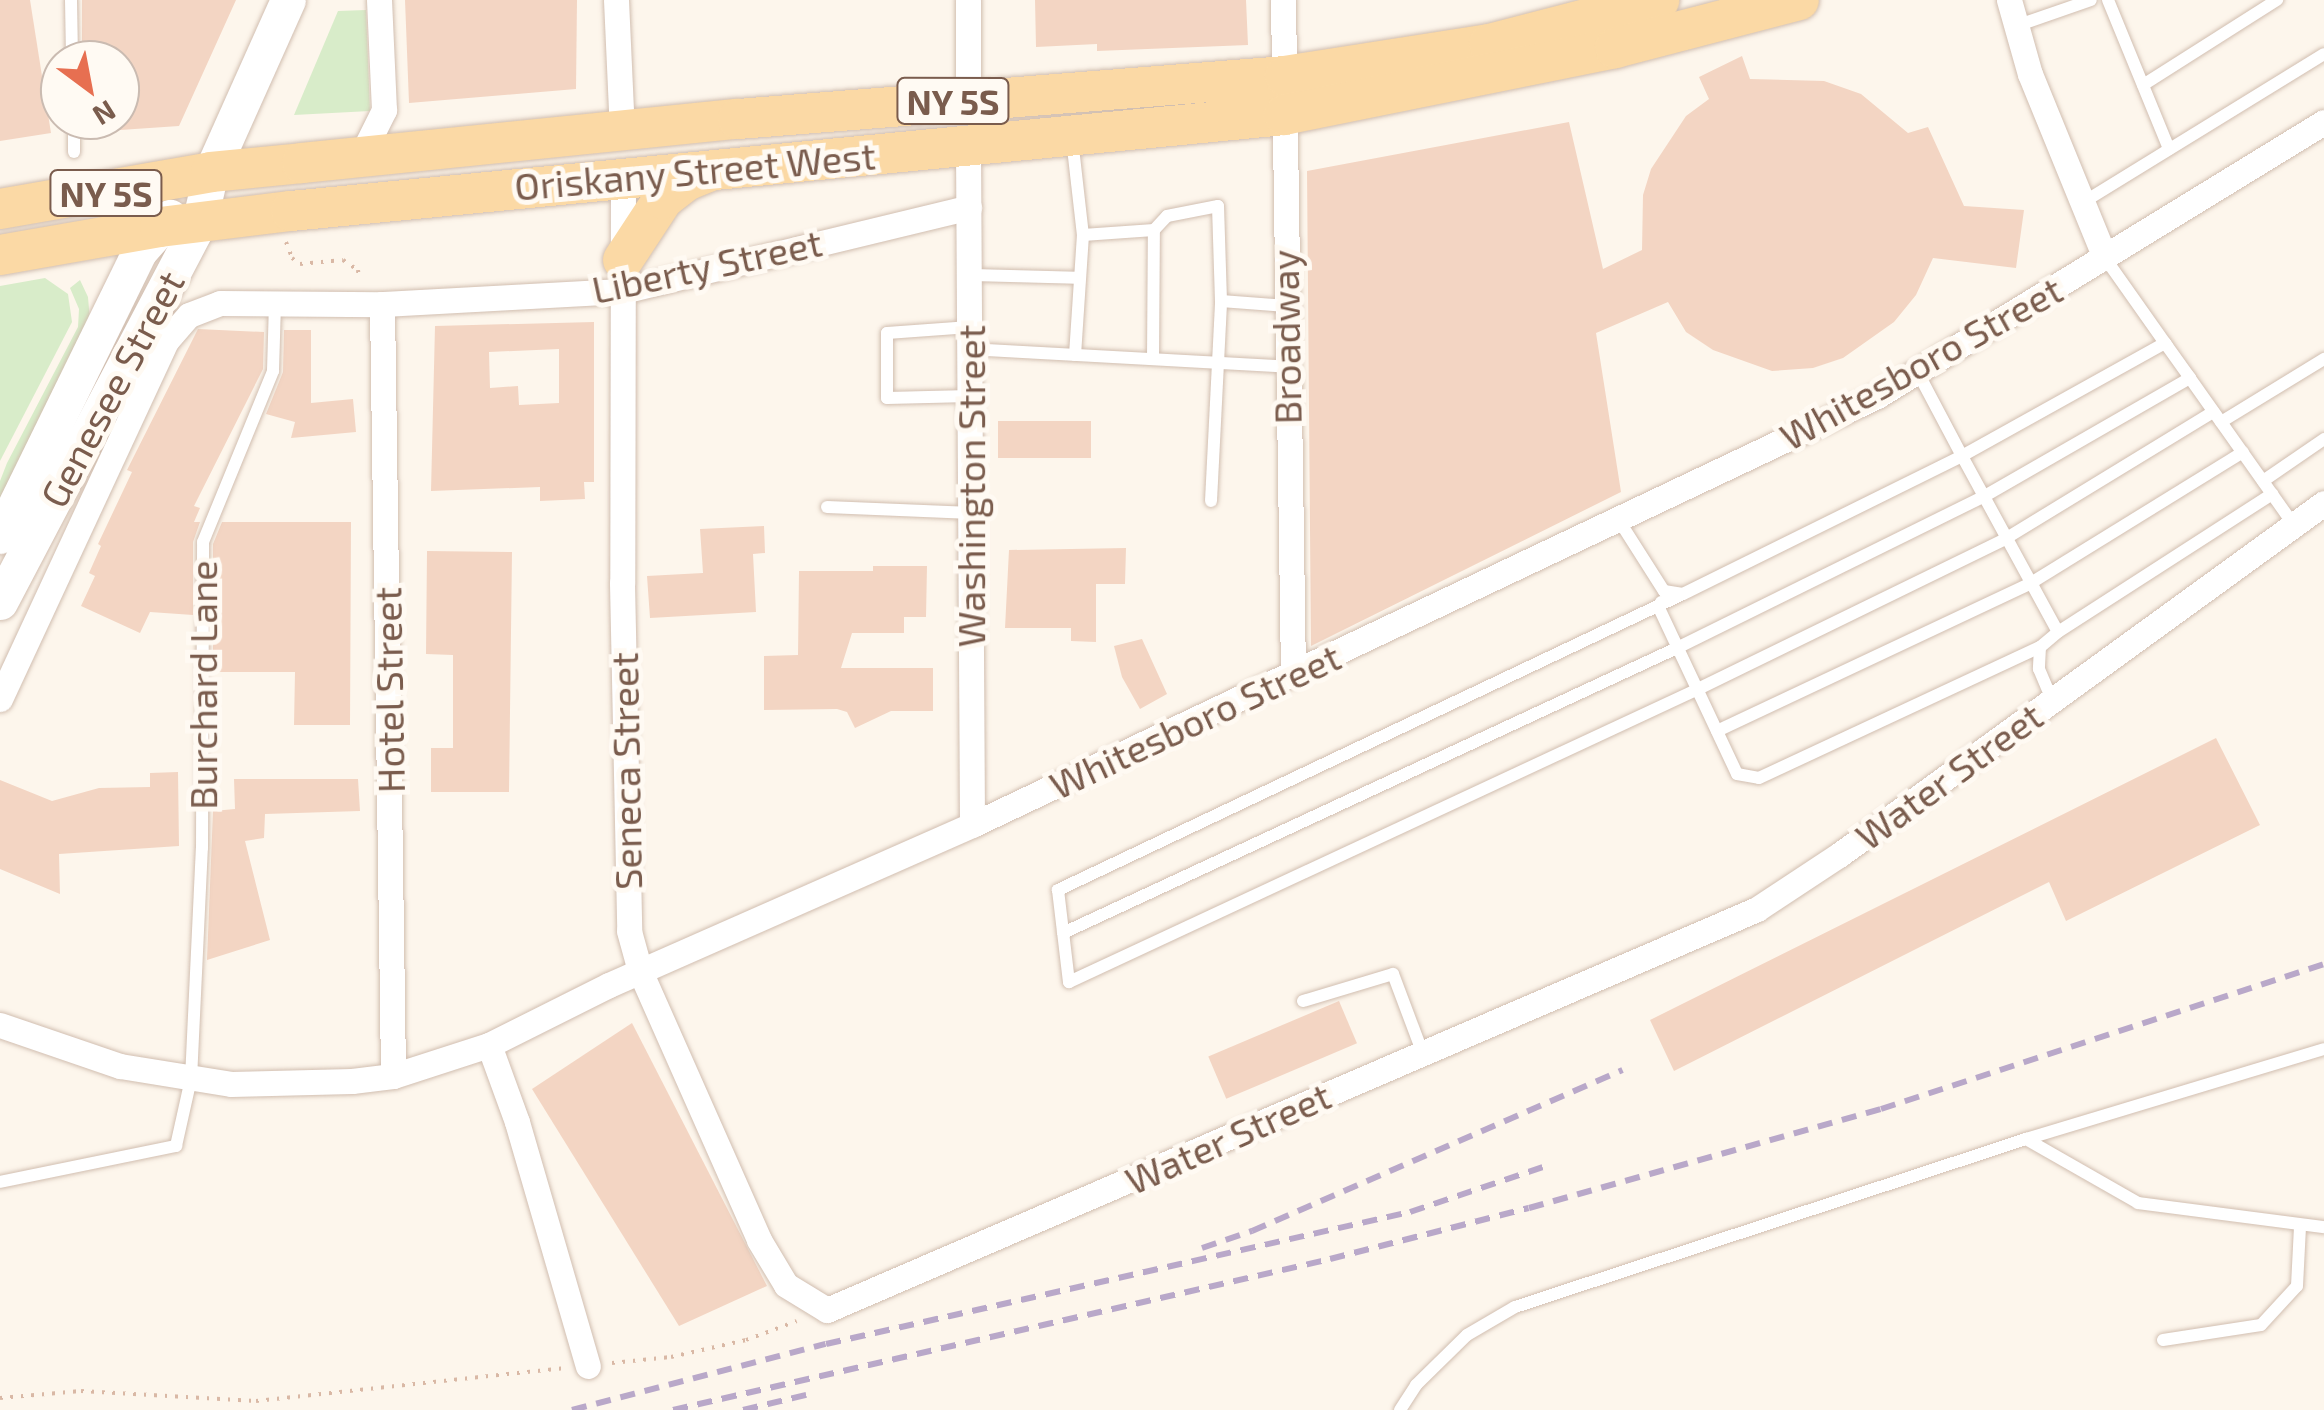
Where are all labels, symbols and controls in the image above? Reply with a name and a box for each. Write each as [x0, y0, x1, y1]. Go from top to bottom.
north arrow [40, 40, 140, 140]
road number: NY 5S [896, 71, 1010, 131]
text: N [87, 94, 122, 134]
street label: Oriskany Street West [512, 132, 878, 210]
road number: NY 5S [48, 163, 164, 223]
street label: Liberty Street [587, 219, 827, 313]
street label: Broadway [1262, 249, 1310, 425]
street label: Genesee Street [31, 263, 193, 515]
street label: Whitesboro Street [1772, 267, 2070, 459]
street label: Washington Street [948, 325, 994, 647]
street label: Burchard Lane [180, 560, 226, 810]
street label: Hotel Street [364, 586, 414, 794]
street label: Whitesboro Street [1042, 634, 1348, 808]
street label: Seneca Street [601, 652, 651, 890]
street label: Water Street [1846, 693, 2052, 859]
street label: Water Street [1118, 1072, 1338, 1204]

